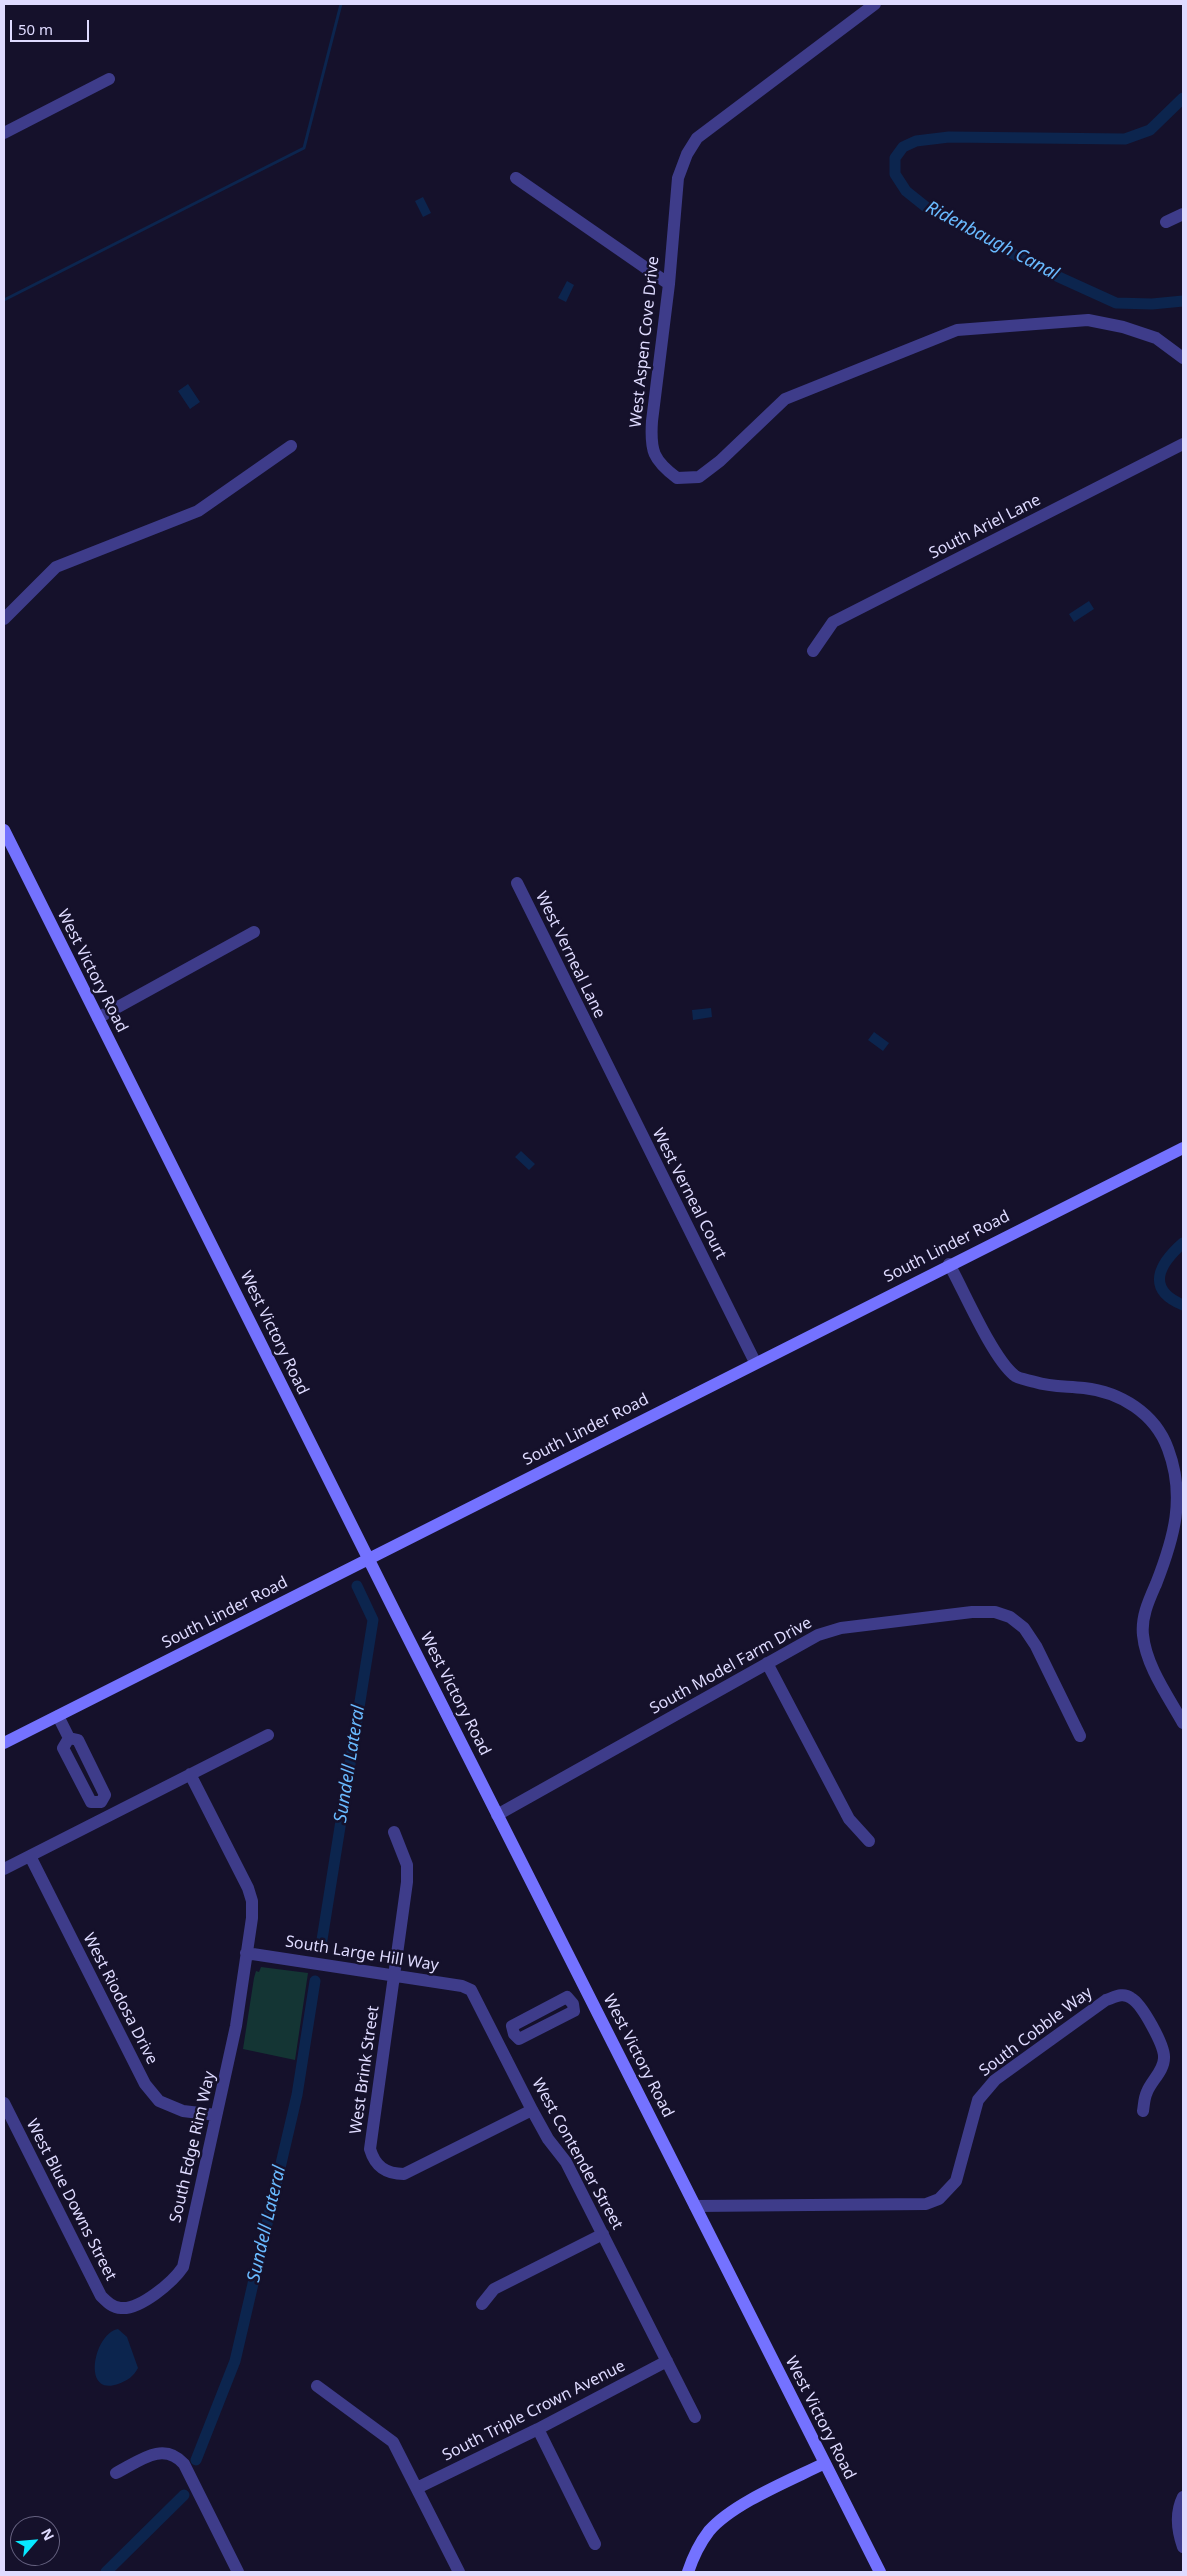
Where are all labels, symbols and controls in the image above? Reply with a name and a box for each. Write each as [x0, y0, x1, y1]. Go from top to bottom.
scale bar [12, 10, 91, 42]
text: 50 m [18, 19, 53, 39]
water label: Ridenbaugh Canal [922, 197, 1062, 285]
street label: West Aspen Cove Drive [626, 255, 664, 429]
street label: South Ariel Lane [926, 491, 1044, 563]
street label: West Verneal Lane [531, 889, 609, 1021]
street label: West Victory Road [53, 906, 131, 1036]
street label: West Verneal Court [648, 1125, 730, 1263]
street label: South Linder Road [881, 1207, 1013, 1287]
street label: West Victory Road [236, 1268, 312, 1398]
street label: South Linder Road [520, 1390, 652, 1470]
street label: South Linder Road [159, 1573, 291, 1653]
street label: South Model Farm Drive [647, 1613, 815, 1719]
street label: West Victory Road [416, 1629, 494, 1759]
water label: Sundell Lateral [330, 1704, 370, 1824]
street label: West Riodosa Drive [79, 1930, 161, 2068]
street label: South Large Hill Way [284, 1932, 440, 1976]
street label: South Cobble Way [976, 1983, 1096, 2081]
street label: West Victory Road [599, 1991, 677, 2121]
street label: West Brink Street [346, 2005, 384, 2135]
street label: South Edge Rim Way [166, 2069, 220, 2225]
street label: West Contender Street [527, 2075, 627, 2233]
street label: West Blue Downs Street [22, 2116, 120, 2284]
water label: Sundell Lateral [243, 2164, 291, 2284]
street label: West Victory Road [781, 2353, 859, 2483]
street label: South Triple Crown Avenue [439, 2356, 629, 2466]
north arrow [10, 2516, 60, 2566]
text: N [37, 2525, 59, 2544]

